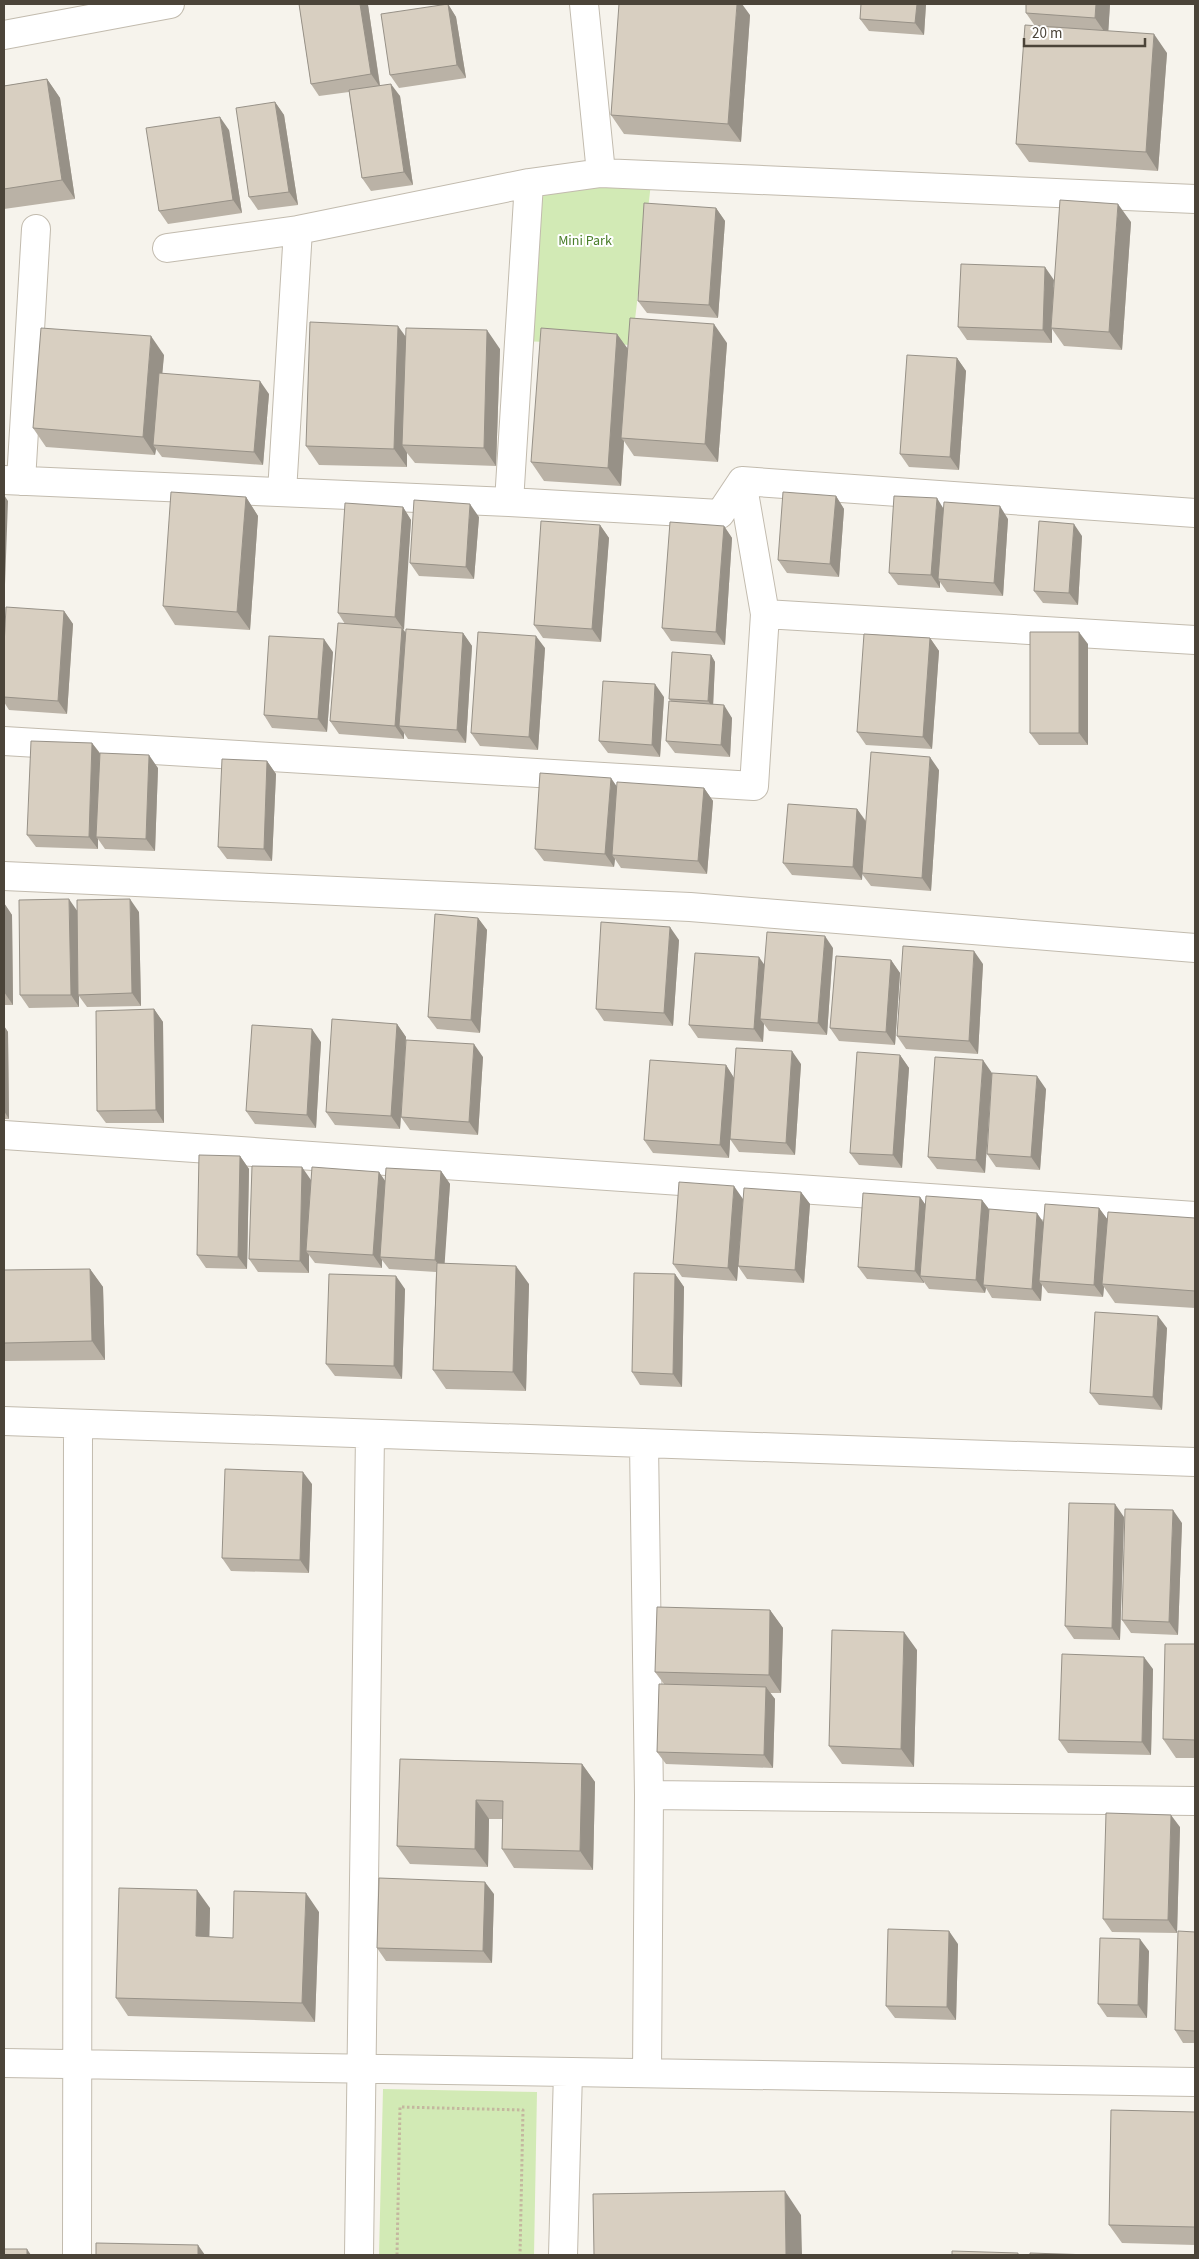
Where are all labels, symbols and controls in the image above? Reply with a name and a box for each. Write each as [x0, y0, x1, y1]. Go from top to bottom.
scale bar [1024, 15, 1145, 47]
text: 20 m [1032, 23, 1062, 44]
park label: Mini Park [558, 231, 612, 251]

